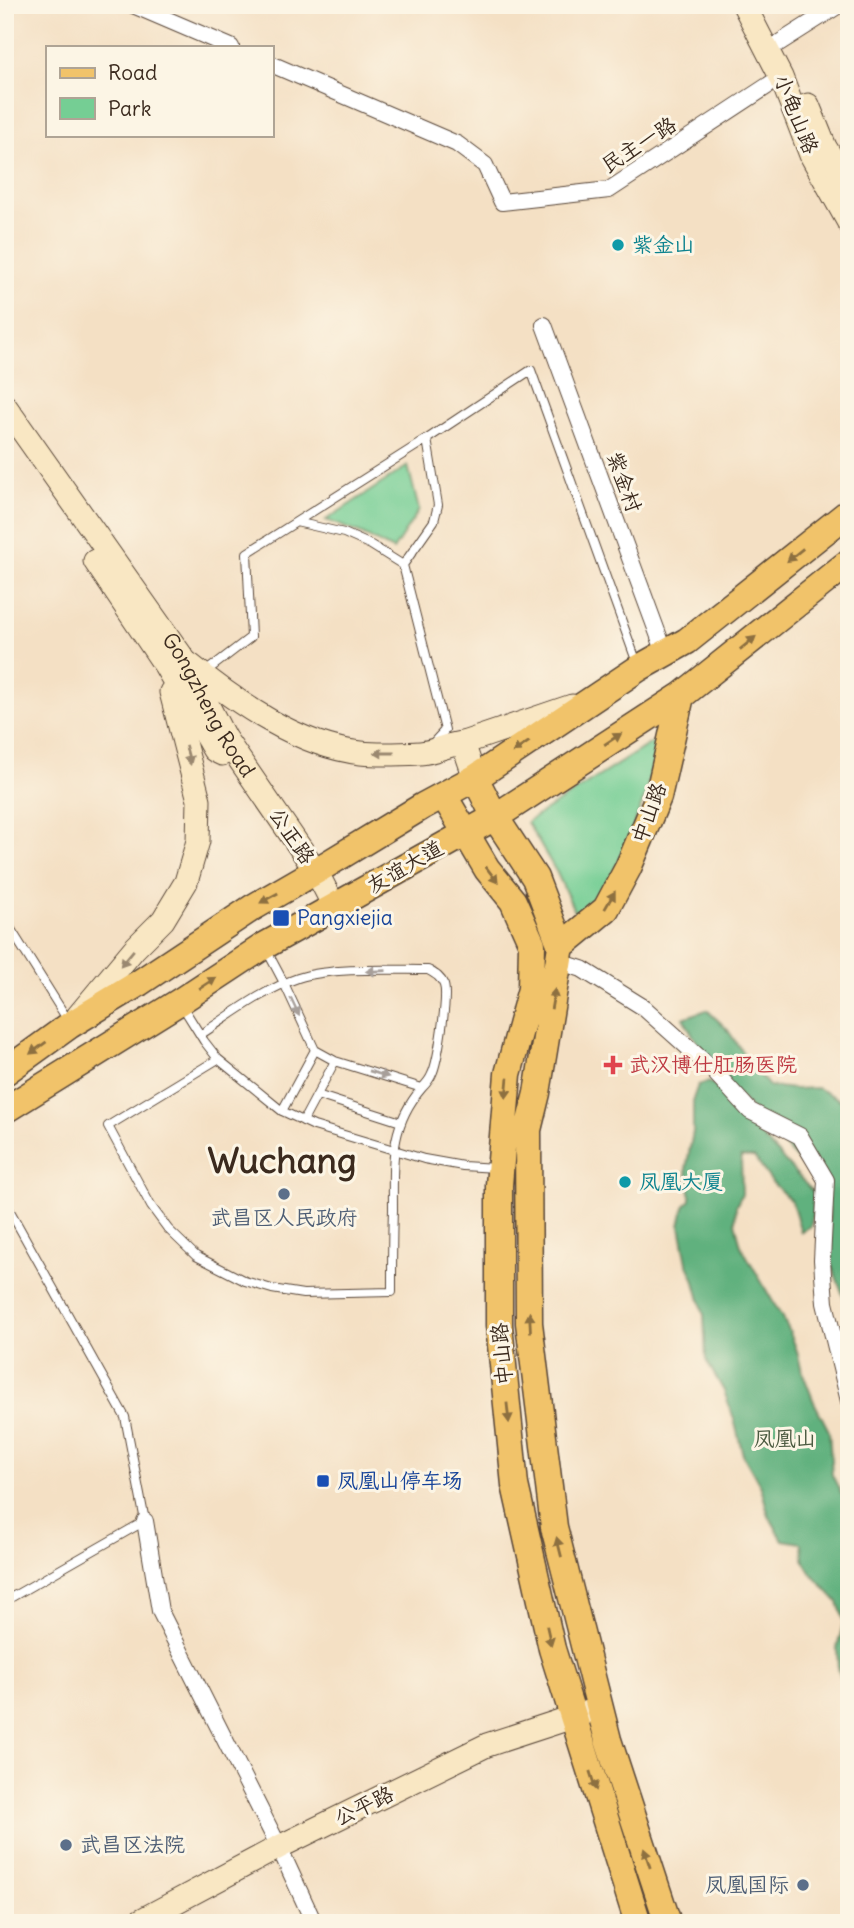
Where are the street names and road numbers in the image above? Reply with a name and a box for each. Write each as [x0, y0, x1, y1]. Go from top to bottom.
street label: 小龟山路 [768, 70, 825, 158]
street label: 民主一路 [596, 110, 681, 179]
street label: 紫金村 [601, 448, 648, 516]
street label: Gongzheng Road [156, 627, 261, 782]
street label: 中山路 [625, 779, 672, 847]
street label: 公正路 [264, 802, 321, 869]
street label: 友谊大道 [362, 834, 448, 899]
street label: 中山路 [485, 1321, 518, 1387]
street label: 公平路 [330, 1780, 398, 1831]

